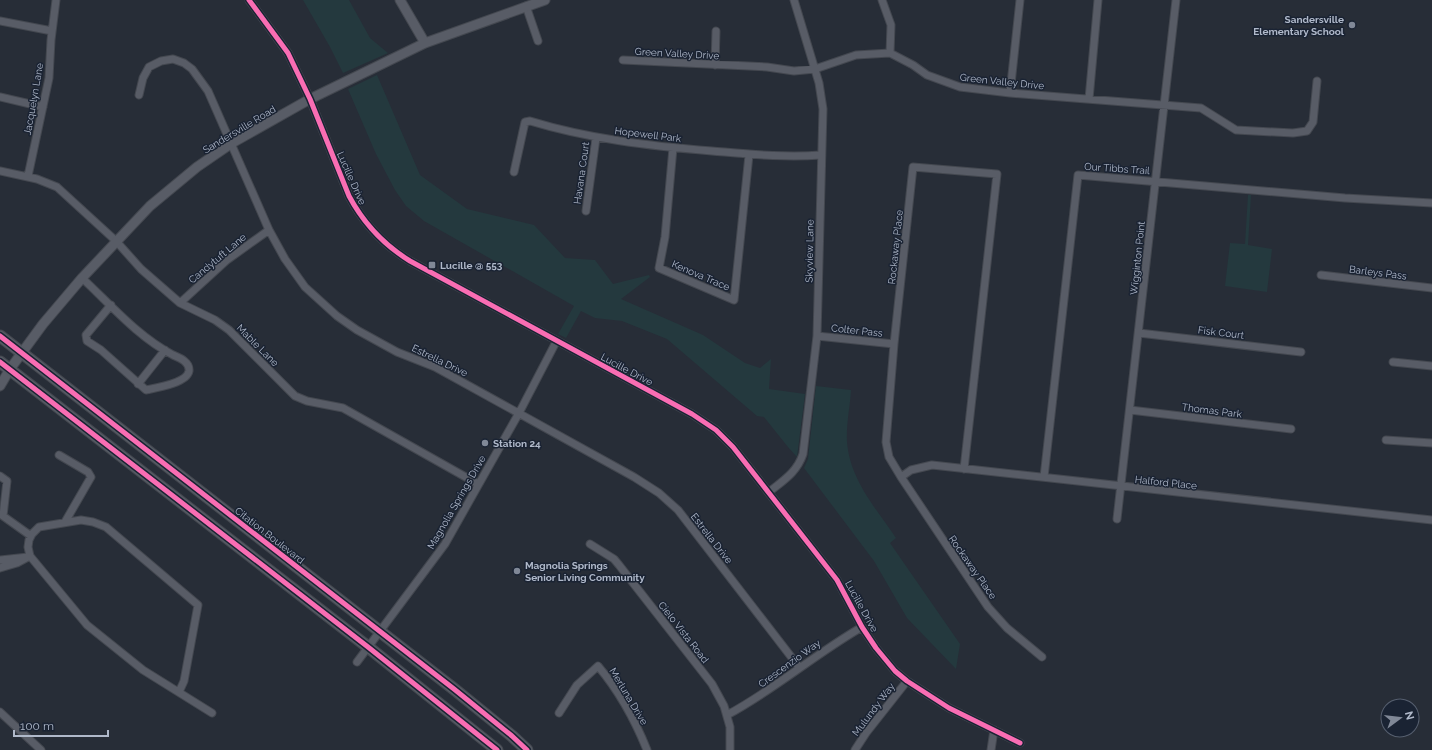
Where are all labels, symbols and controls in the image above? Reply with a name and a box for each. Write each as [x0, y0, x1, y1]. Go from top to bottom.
place label: Sandersville Elementary School [1253, 14, 1345, 37]
marker: Sandersville Elementary School [1347, 20, 1357, 30]
street label: Green Valley Drive [634, 46, 720, 61]
street label: Jacquelyn Lane [22, 62, 45, 136]
street label: Green Valley Drive [959, 72, 1045, 91]
street label: Sandersville Road [201, 103, 278, 156]
street label: Hopewell Park [614, 125, 683, 144]
street label: Havana Court [572, 141, 591, 205]
street label: Lucille Drive [335, 150, 368, 207]
street label: Our Tibbs Trail [1084, 161, 1150, 176]
street label: Rockaway Place [886, 209, 905, 285]
street label: Skyview Lane [803, 219, 816, 283]
street label: Wigginton Point [1128, 220, 1147, 295]
street label: Candytuft Lane [186, 231, 248, 285]
street label: Kenova Trace [670, 258, 732, 293]
marker: Lucille @ 553 [427, 260, 437, 270]
place label: Lucille @ 553 [440, 260, 503, 271]
street label: Barleys Pass [1348, 264, 1408, 282]
street label: Mable Lane [234, 322, 281, 369]
street label: Colter Pass [831, 322, 883, 339]
street label: Fisk Court [1197, 324, 1245, 341]
street label: Estrella Drive [410, 342, 470, 379]
street label: Lucille Drive [599, 351, 655, 388]
street label: Thomas Park [1181, 401, 1243, 420]
marker: Station 24 [480, 438, 490, 448]
place label: Station 24 [493, 438, 541, 449]
street label: Magnolia Springs Drive [425, 453, 488, 551]
street label: Halford Place [1134, 474, 1198, 491]
street label: Citation Boulevard [233, 505, 307, 566]
street label: Estrella Drive [689, 511, 735, 566]
street label: Rockaway Place [947, 533, 999, 601]
place label: Magnolia Springs Senior Living Community [525, 560, 645, 583]
marker: Magnolia Springs Senior Living Community [512, 566, 522, 576]
street label: Lucille Drive [843, 579, 880, 634]
street label: Cielo Vista Road [656, 599, 711, 665]
street label: Crescenzio Way [756, 637, 823, 690]
street label: Merluna Drive [607, 666, 650, 727]
street label: Mulundy Way [850, 680, 897, 738]
north arrow [1380, 698, 1420, 738]
text: N [1402, 710, 1417, 721]
scale bar [14, 712, 108, 738]
text: 100 m [20, 719, 54, 733]

